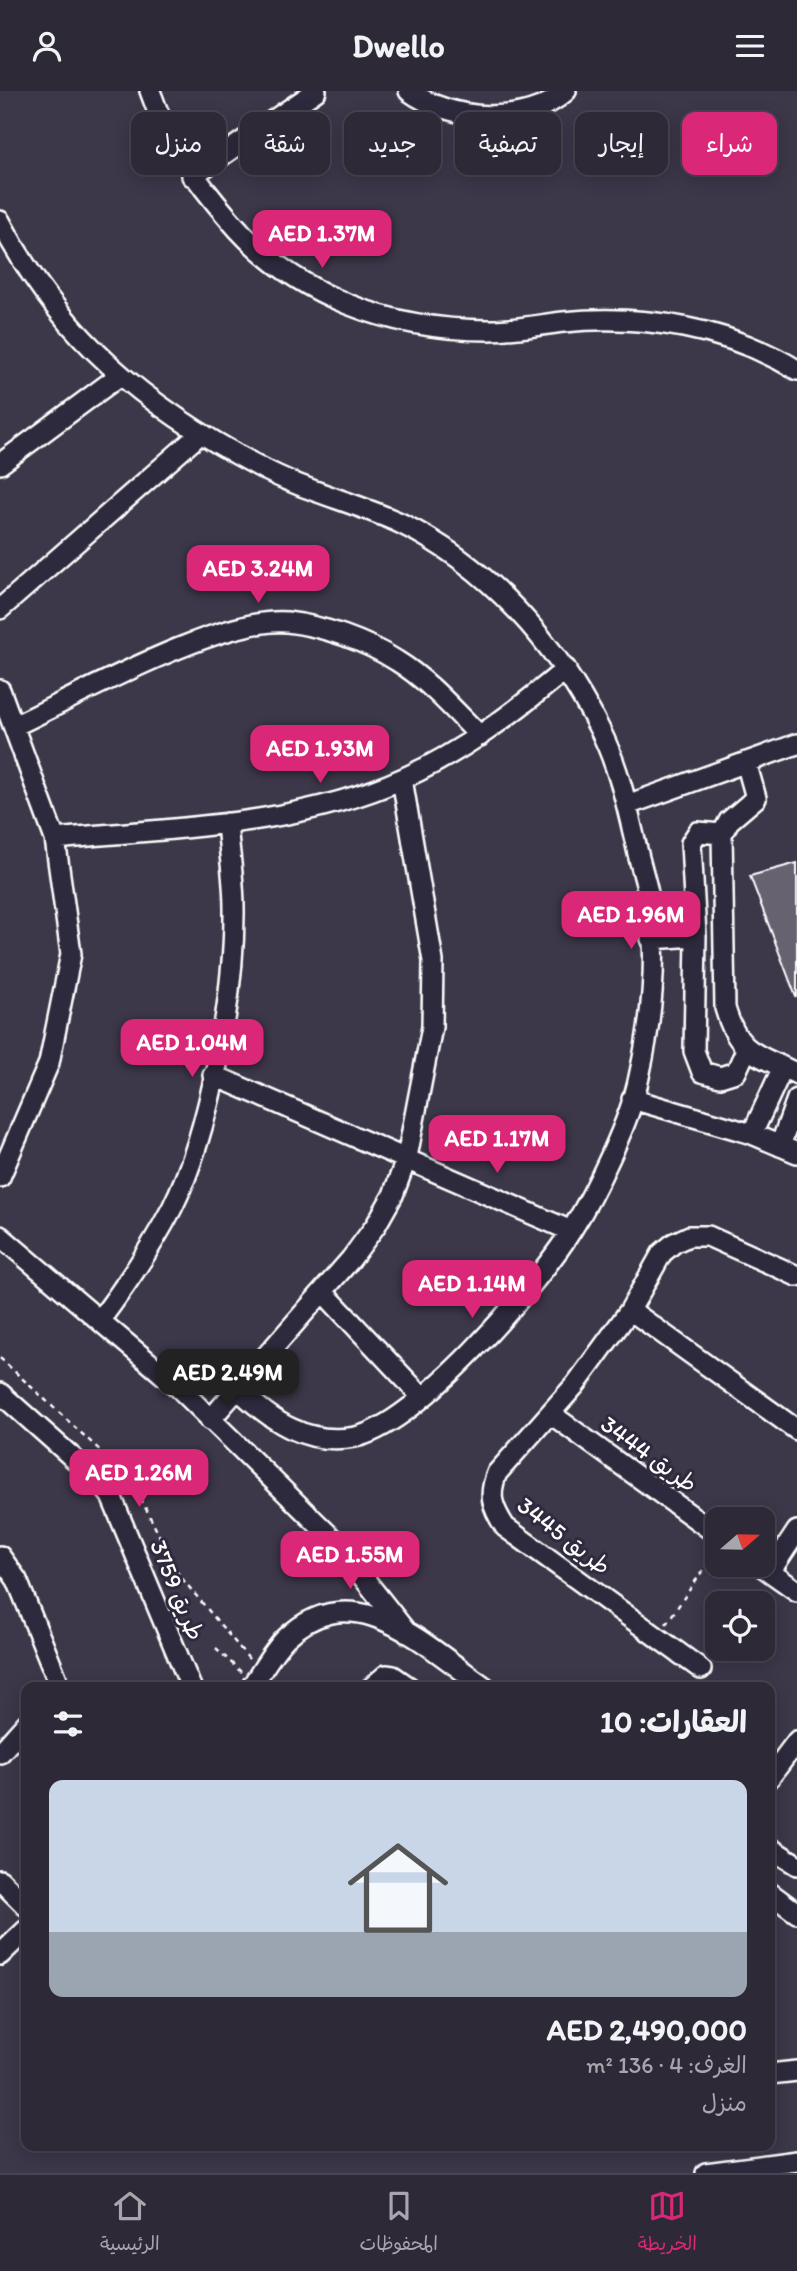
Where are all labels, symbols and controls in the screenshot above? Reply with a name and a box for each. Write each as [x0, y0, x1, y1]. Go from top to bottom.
icon: person [28, 27, 66, 65]
text: Dwello [352, 27, 445, 65]
icon: menu [731, 27, 769, 65]
chip: منزل [131, 112, 226, 175]
chip: شقة [240, 112, 330, 175]
chip: جديد [344, 112, 441, 175]
chip: تصفية [455, 112, 561, 175]
chip: إيجار [575, 112, 668, 175]
chip: شراء [682, 112, 777, 175]
pin: AED 1.37M [242, 211, 402, 270]
text: AED 1.37M [269, 219, 375, 247]
pin: AED 3.24M [178, 545, 338, 605]
text: AED 3.24M [203, 554, 313, 582]
pin: AED 1.93M [240, 725, 400, 785]
text: AED 1.93M [266, 734, 374, 762]
pin: AED 1.96M [551, 891, 711, 951]
text: AED 1.96M [577, 900, 685, 928]
pin: AED 1.04M [112, 1019, 272, 1079]
text: AED 1.04M [137, 1028, 247, 1056]
pin: AED 1.17M [417, 1115, 577, 1175]
text: AED 1.17M [445, 1124, 549, 1152]
pin: AED 1.14M [392, 1261, 552, 1320]
text: AED 1.14M [418, 1269, 526, 1297]
pin: AED 2.49M [148, 1349, 308, 1409]
text: AED 2.49M [173, 1358, 283, 1386]
street label: طريق 3444 [595, 1409, 703, 1498]
pin: AED 1.26M [59, 1449, 219, 1509]
text: AED 1.26M [85, 1458, 193, 1486]
street label: طريق 3445 [512, 1490, 617, 1581]
north arrow [705, 1507, 775, 1577]
map controls [705, 1507, 775, 1661]
pin: AED 1.55M [270, 1531, 430, 1591]
street label: طريق 3759 [144, 1535, 211, 1644]
text: AED 1.55M [296, 1540, 404, 1568]
button: locate [705, 1591, 775, 1661]
text: العقارات: 10 [600, 1703, 747, 1740]
icon: filters [49, 1705, 87, 1743]
icon: home [335, 1825, 461, 1951]
text: AED 2,490,000 [547, 2011, 747, 2048]
text: الغرف: 4 · 136 m² [586, 2051, 747, 2079]
text: منزل [702, 2089, 747, 2117]
tab: الرئيسية [100, 2187, 160, 2260]
tab: المحفوظات [360, 2187, 438, 2260]
tab: الخريطة [638, 2187, 697, 2260]

